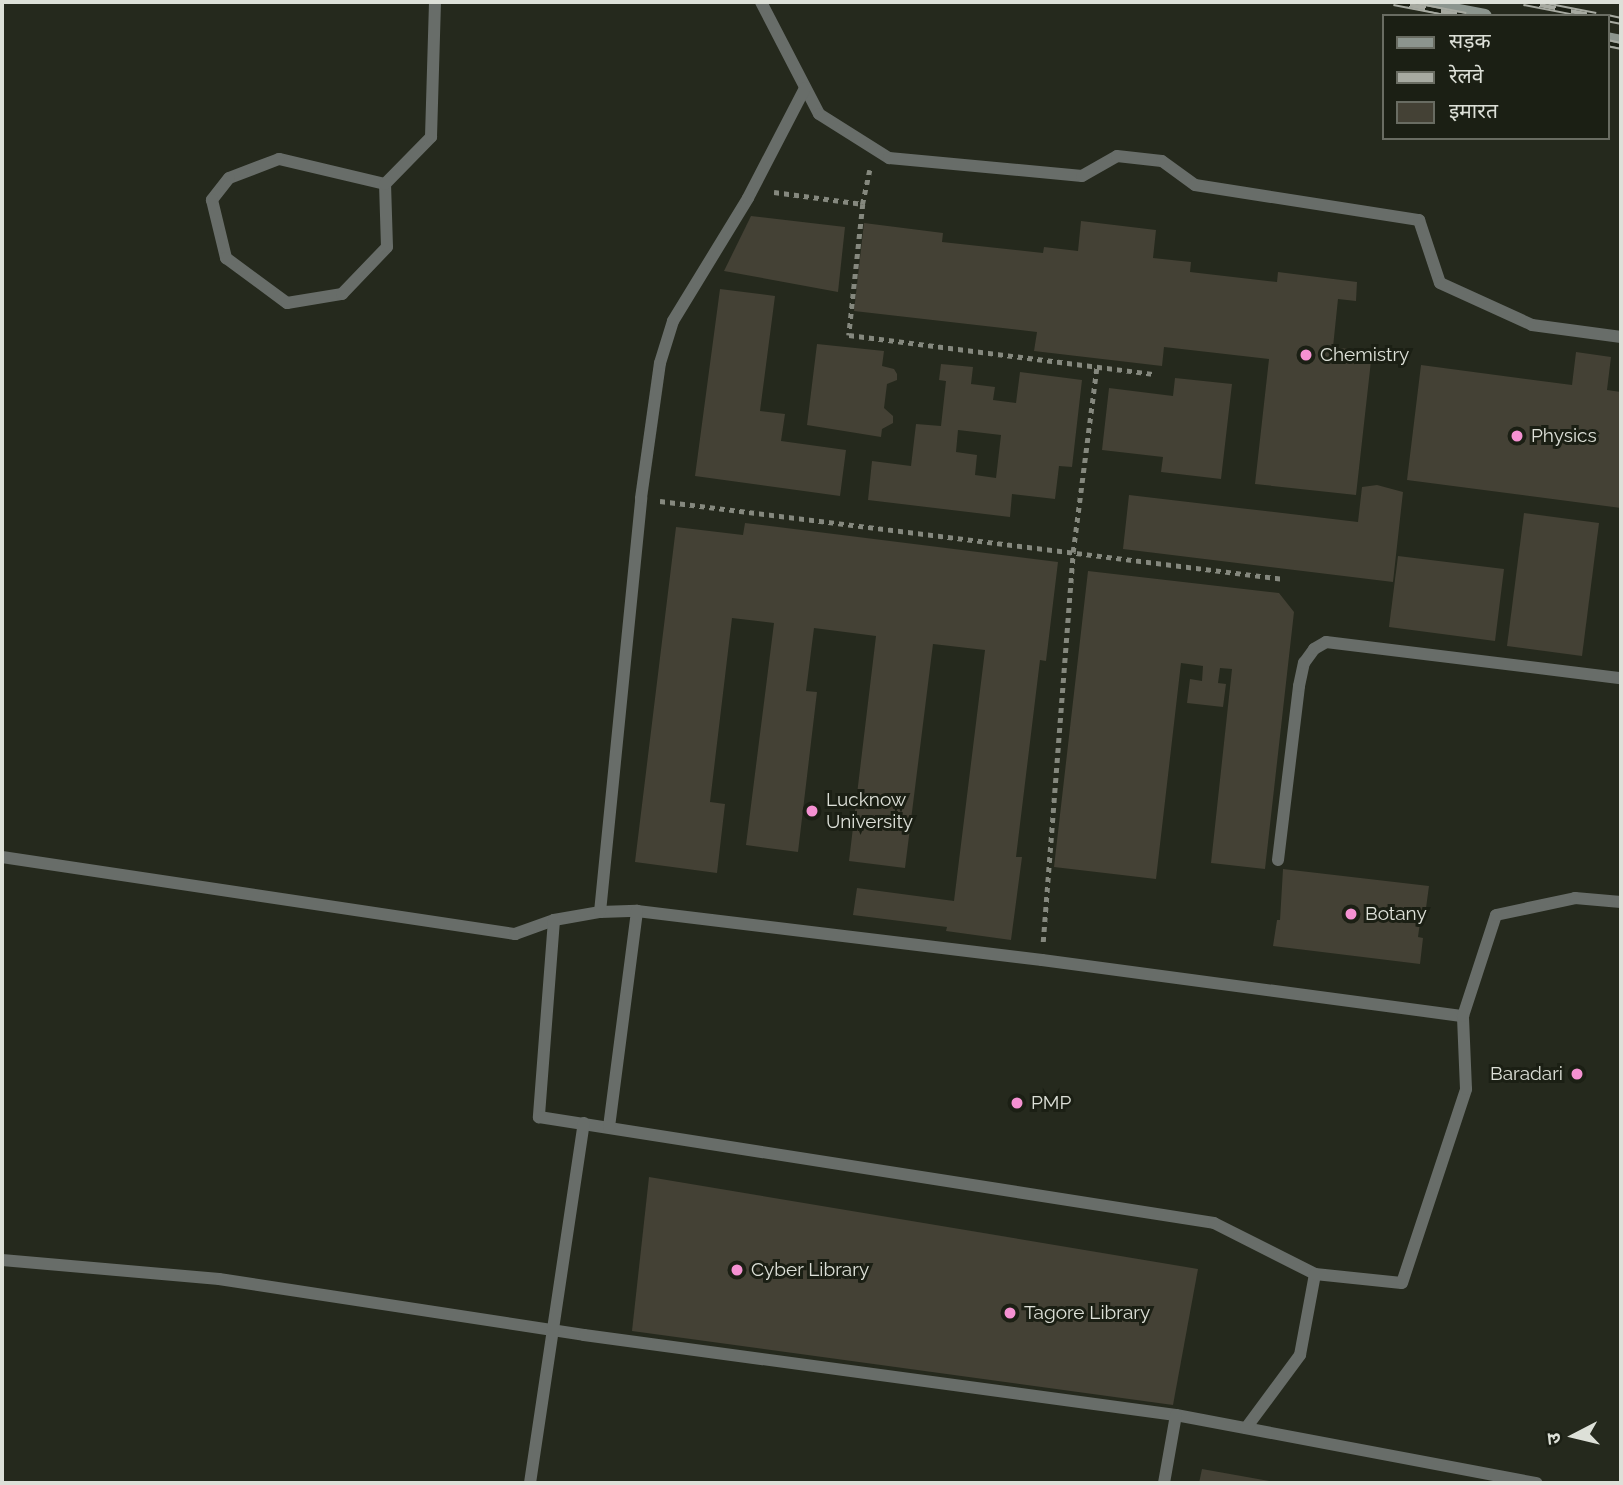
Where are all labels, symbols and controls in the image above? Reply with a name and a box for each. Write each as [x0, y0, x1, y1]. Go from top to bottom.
legend [1382, 14, 1609, 140]
text: सड़क [1449, 28, 1491, 53]
text: रेलवे [1449, 63, 1484, 88]
text: इमारत [1449, 98, 1498, 123]
place label: Chemistry [1320, 344, 1409, 366]
marker: Chemistry [1298, 347, 1314, 363]
place label: Physics [1531, 425, 1597, 447]
marker: Physics [1509, 428, 1525, 444]
place label: Lucknow University [826, 789, 913, 833]
marker: Lucknow University [804, 803, 820, 819]
place label: Botany [1365, 903, 1427, 925]
marker: Botany [1343, 906, 1359, 922]
place label: Baradari [1490, 1063, 1563, 1085]
marker: Baradari [1569, 1066, 1585, 1082]
place label: PMP [1031, 1092, 1071, 1114]
marker: PMP [1009, 1095, 1025, 1111]
place label: Cyber Library [751, 1259, 870, 1281]
marker: Cyber Library [729, 1262, 745, 1278]
place label: Tagore Library [1024, 1302, 1150, 1324]
marker: Tagore Library [1002, 1305, 1018, 1321]
north arrow [1539, 1401, 1609, 1471]
text: उ [1542, 1432, 1565, 1445]

